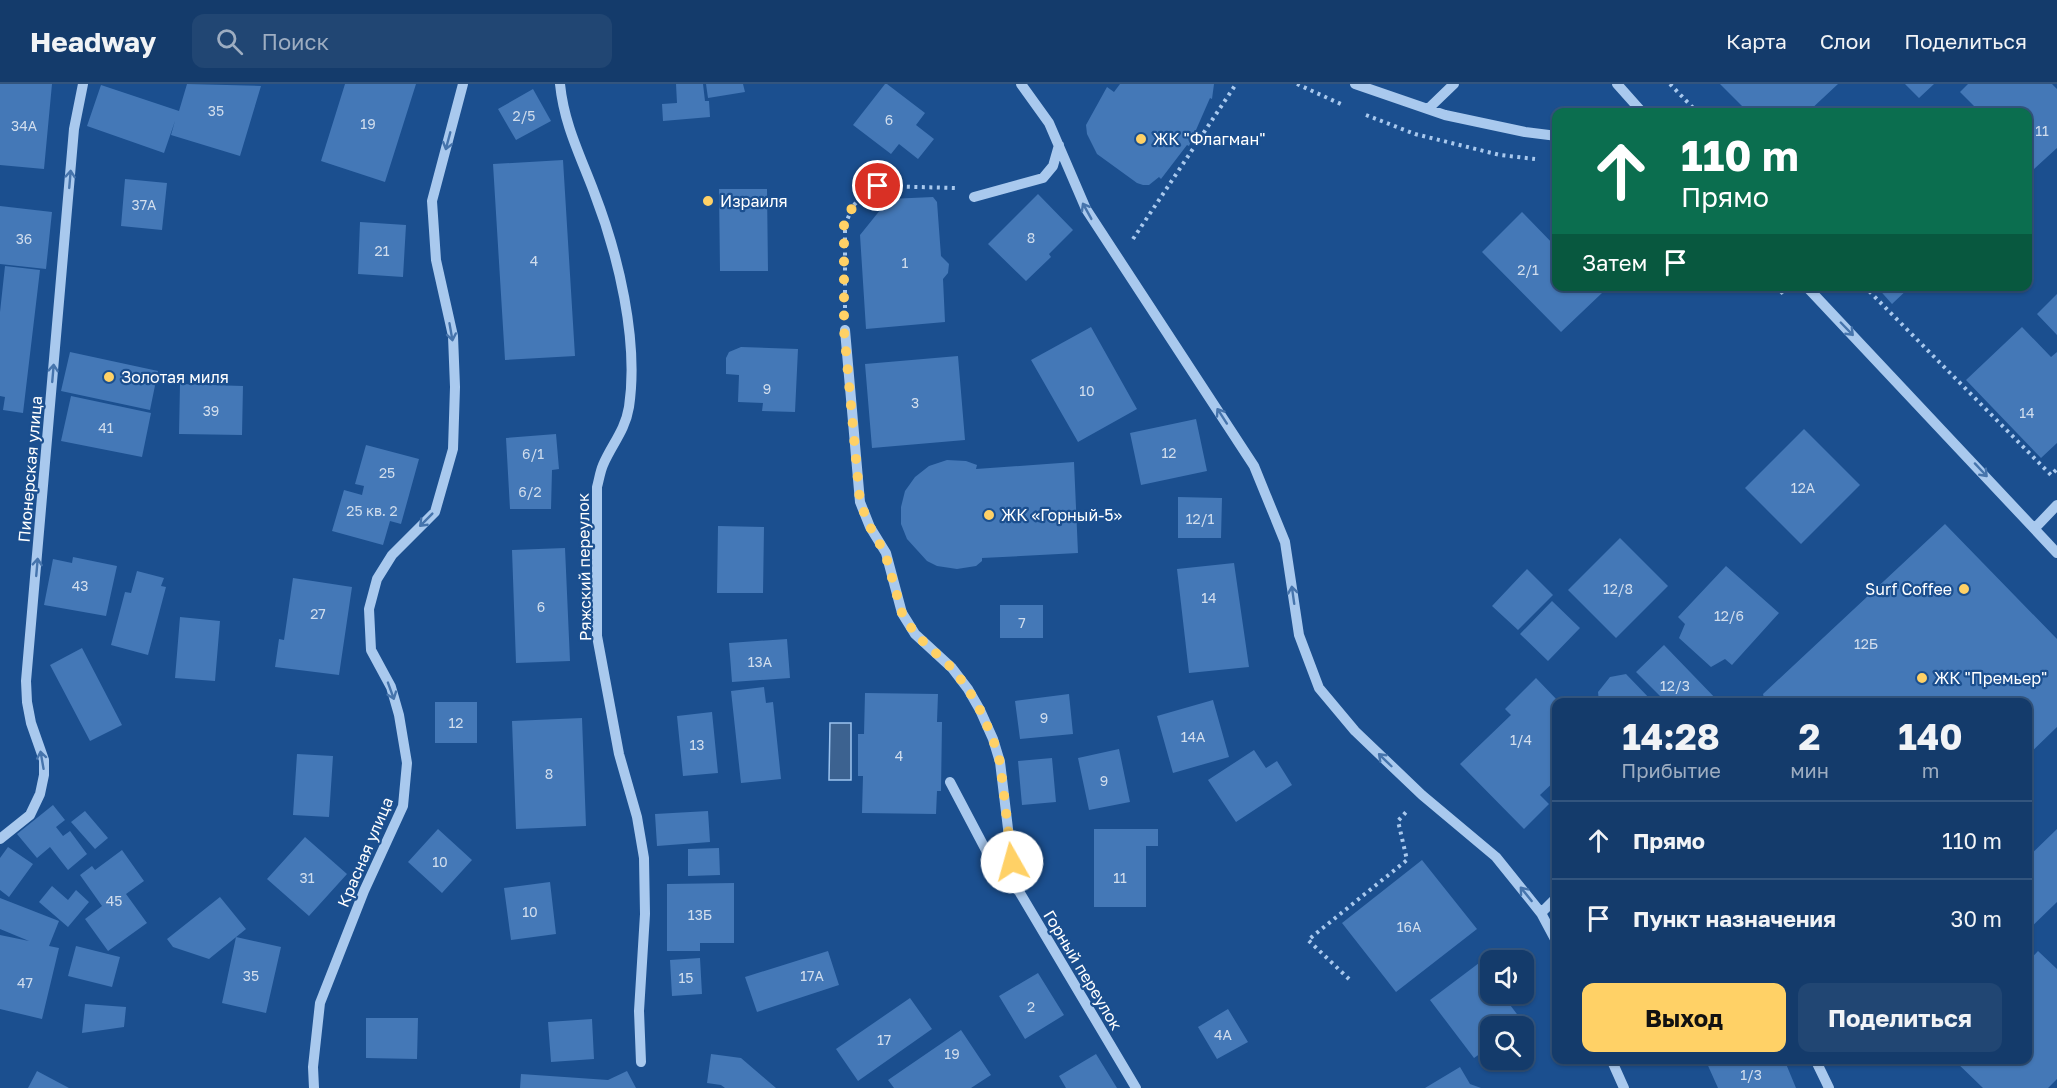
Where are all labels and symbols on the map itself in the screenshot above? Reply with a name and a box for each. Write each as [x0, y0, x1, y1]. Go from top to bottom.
house number: 35 [208, 102, 224, 119]
house number: 2/5 [513, 107, 535, 124]
house number: 6 [885, 111, 893, 128]
house number: 19 [360, 115, 376, 132]
house number: 34А [11, 117, 38, 134]
house number: 11 [2035, 122, 2049, 139]
place label: ЖК "Флагман" [1153, 129, 1265, 149]
one-way arrow [442, 131, 453, 150]
marker: ЖК "Флагман" [1134, 132, 1148, 146]
pin [852, 160, 903, 211]
one-way arrow [65, 169, 76, 189]
place label: Израиля [720, 191, 788, 211]
marker: Израиля [701, 194, 715, 208]
house number: 37А [132, 196, 157, 213]
one-way arrow [1081, 202, 1092, 220]
house number: 8 [1027, 229, 1035, 246]
house number: 36 [16, 230, 32, 247]
house number: 21 [375, 242, 390, 259]
house number: 4 [530, 252, 538, 269]
house number: 1 [902, 254, 909, 271]
house number: 2/1 [1517, 261, 1539, 278]
one-way arrow [446, 321, 457, 341]
one-way arrow [1840, 321, 1854, 336]
one-way arrow [48, 363, 59, 383]
place label: Золотая миля [121, 367, 229, 387]
marker: Золотая миля [102, 370, 116, 384]
house number: 9 [763, 380, 771, 397]
house number: 10 [1079, 382, 1095, 399]
house number: 3 [911, 394, 919, 411]
street label: Пионерская улица [14, 395, 46, 543]
house number: 39 [203, 402, 219, 419]
house number: 14 [2019, 404, 2035, 421]
one-way arrow [1215, 408, 1227, 425]
house number: 41 [98, 419, 114, 436]
house number: 12 [1162, 444, 1176, 461]
house number: 6/1 [522, 445, 544, 462]
one-way arrow [1974, 463, 1988, 478]
house number: 25 [379, 464, 395, 481]
house number: 12А [1791, 479, 1816, 496]
house number: 6/2 [518, 483, 542, 500]
street label: Ряжский переулок [573, 493, 595, 641]
house number: 25 кв. 2 [346, 502, 398, 519]
place label: ЖК «Горный-5» [1001, 505, 1123, 525]
marker: ЖК «Горный-5» [982, 508, 996, 522]
house number: 12/1 [1186, 510, 1214, 527]
one-way arrow [419, 513, 434, 528]
one-way arrow [32, 558, 43, 578]
house number: 43 [72, 577, 88, 594]
place label: Surf Coffee [1865, 579, 1952, 599]
house number: 12/8 [1603, 580, 1633, 597]
marker: Surf Coffee [1957, 582, 1971, 596]
one-way arrow [1287, 585, 1298, 605]
house number: 14 [1201, 589, 1217, 606]
house number: 6 [537, 598, 545, 615]
house number: 27 [310, 605, 326, 622]
house number: 12/6 [1714, 607, 1744, 624]
house number: 7 [1018, 614, 1026, 631]
house number: 12Б [1854, 635, 1878, 652]
house number: 13А [748, 653, 773, 670]
place label: ЖК "Премьер" [1934, 668, 2047, 688]
marker: ЖК "Премьер" [1915, 671, 1929, 685]
house number: 12/3 [1660, 677, 1690, 694]
one-way arrow [386, 681, 397, 700]
house number: 9 [1040, 709, 1048, 726]
house number: 12 [449, 714, 463, 731]
house number: 14А [1181, 728, 1206, 745]
house number: 1/4 [1510, 731, 1532, 748]
house number: 13 [690, 736, 704, 753]
house number: 4 [895, 747, 903, 764]
one-way arrow [36, 750, 47, 770]
one-way arrow [1377, 752, 1392, 767]
house number: 8 [545, 765, 553, 782]
house number: 9 [1100, 772, 1108, 789]
street label: Красная улица [333, 794, 397, 910]
position arrow [980, 830, 1044, 894]
house number: 10 [432, 853, 448, 870]
house number: 31 [300, 869, 315, 886]
house number: 11 [1113, 869, 1127, 886]
one-way arrow [1519, 886, 1532, 902]
house number: 45 [106, 892, 122, 909]
house number: 10 [522, 903, 538, 920]
house number: 13Б [688, 906, 712, 923]
street label: Горный переулок [1039, 906, 1127, 1034]
house number: 16А [1397, 918, 1422, 935]
house number: 35 [243, 967, 259, 984]
house number: 17А [800, 967, 824, 984]
house number: 15 [679, 969, 693, 986]
house number: 47 [17, 974, 33, 991]
house number: 2 [1027, 998, 1035, 1015]
house number: 4А [1214, 1026, 1233, 1043]
house number: 17 [877, 1031, 891, 1048]
house number: 19 [944, 1045, 960, 1062]
house number: 1/3 [1740, 1066, 1762, 1083]

